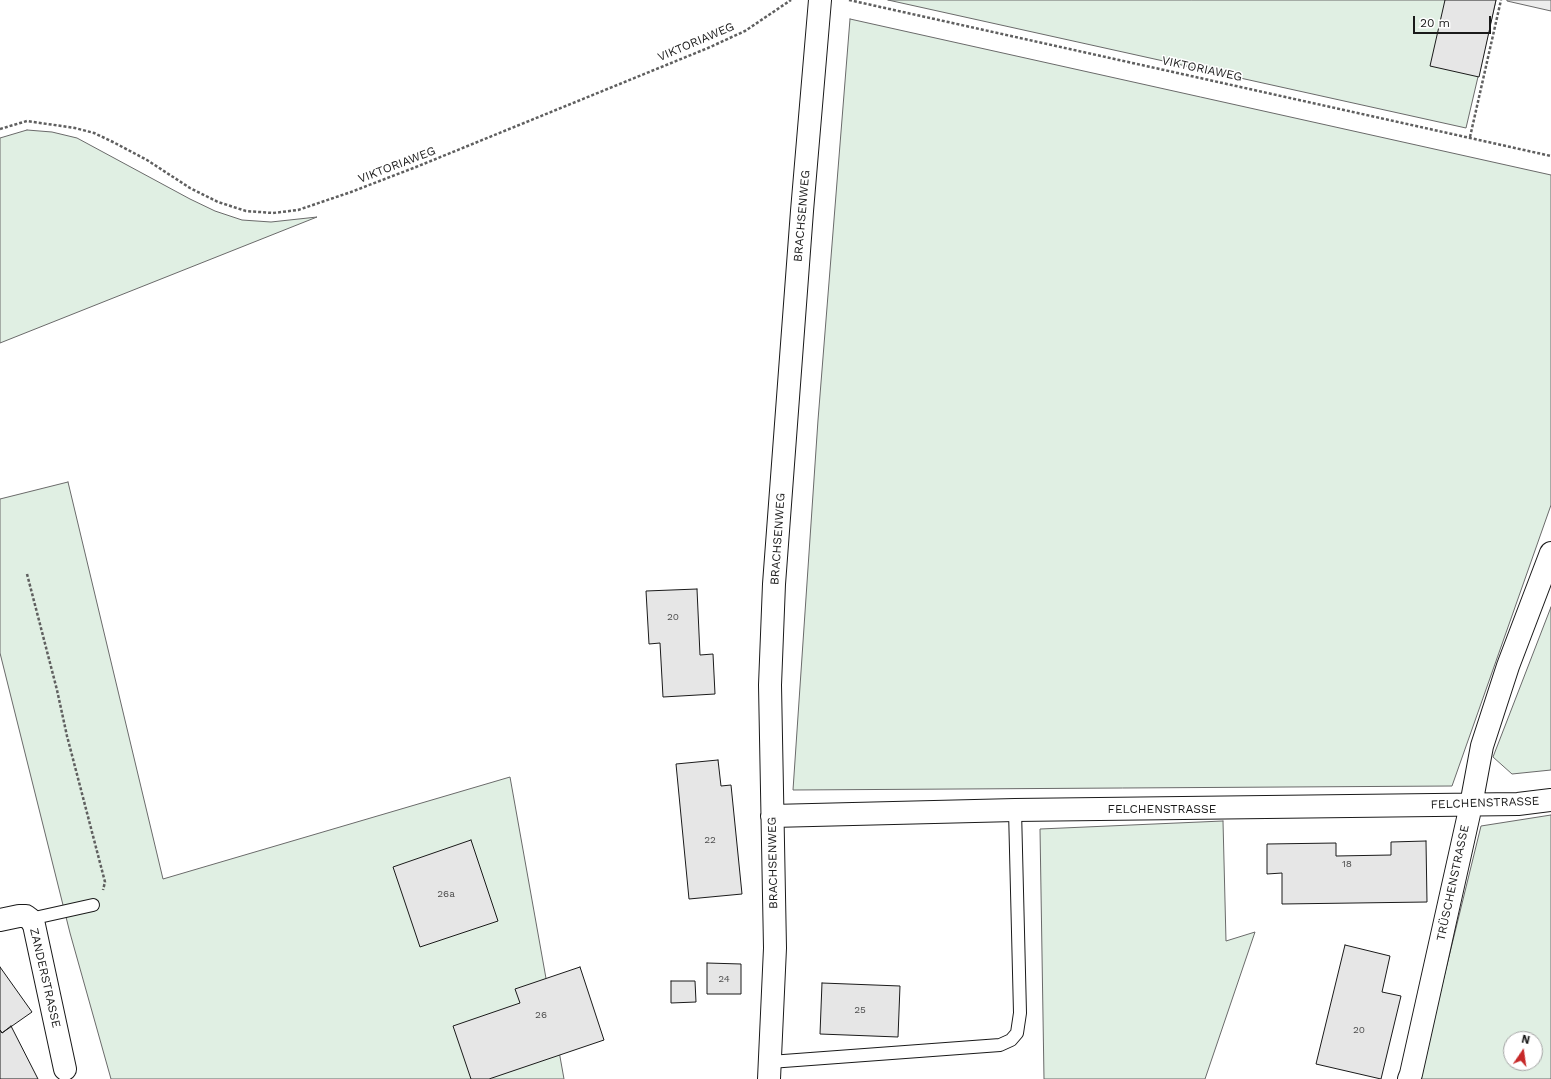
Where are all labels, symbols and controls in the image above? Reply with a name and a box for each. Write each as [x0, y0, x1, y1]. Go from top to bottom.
scale bar [1415, 8, 1493, 34]
text: 20 m [1420, 16, 1450, 30]
street label: VIKTORIAWEG [656, 19, 736, 65]
street label: VIKTORIAWEG [1160, 53, 1244, 85]
street label: VIKTORIAWEG [356, 144, 438, 186]
street label: BRACHSENWEG [791, 169, 813, 263]
street label: BRACHSENWEG [768, 492, 788, 586]
house number: 20 [667, 611, 679, 623]
street label: FELCHENSTRASSE [1430, 794, 1540, 812]
street label: FELCHENSTRASSE [1108, 802, 1216, 816]
street label: BRACHSENWEG [765, 817, 781, 909]
street label: TRÜSCHENSTRASSE [1434, 824, 1472, 942]
house number: 22 [704, 834, 716, 846]
house number: 18 [1342, 858, 1352, 870]
house number: 26a [437, 888, 455, 900]
street label: ZANDERSTRASSE [27, 927, 63, 1029]
house number: 24 [718, 973, 730, 985]
house number: 25 [854, 1004, 866, 1016]
house number: 26 [535, 1009, 547, 1021]
house number: 20 [1353, 1024, 1365, 1036]
north arrow [1503, 1031, 1543, 1071]
text: N [1520, 1033, 1531, 1047]

